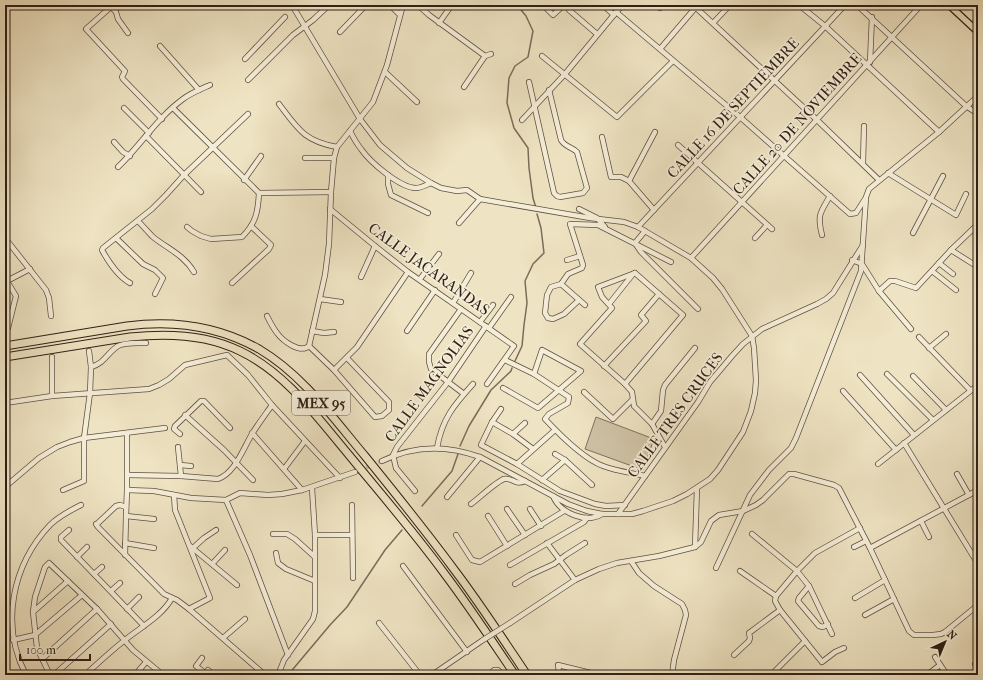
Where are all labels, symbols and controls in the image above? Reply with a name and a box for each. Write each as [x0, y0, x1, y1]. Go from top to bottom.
street label: CALLE 16 DE SEPTIEMBRE [663, 34, 803, 182]
street label: CALLE 20 DE NOVIEMBRE [729, 50, 865, 198]
street label: CALLE JACARANDAS [365, 219, 493, 319]
street label: CALLE MAGNOLIAS [381, 322, 477, 446]
street label: CALLE TRES CRUCES [624, 349, 727, 481]
road number: MEX 95 [292, 391, 350, 415]
north arrow [925, 622, 965, 662]
text: N [944, 628, 960, 643]
scale bar [20, 636, 90, 662]
text: 100 m [26, 643, 56, 657]

